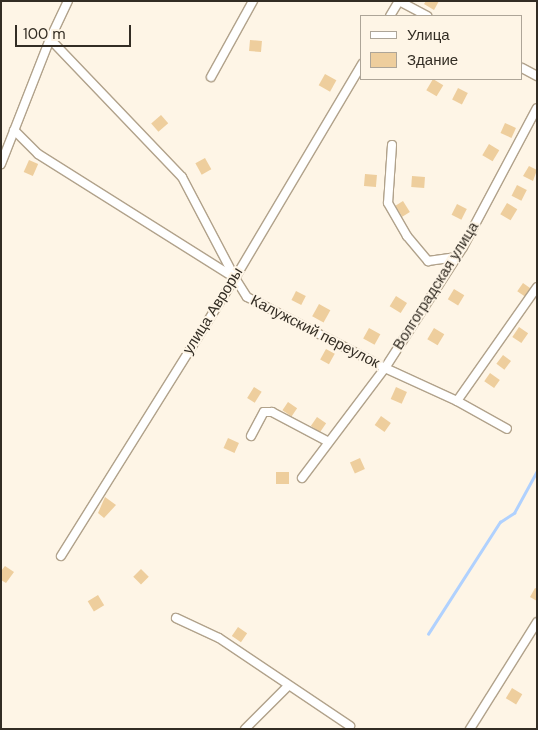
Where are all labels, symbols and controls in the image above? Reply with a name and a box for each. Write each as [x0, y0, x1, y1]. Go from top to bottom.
scale bar [18, 15, 134, 47]
legend [360, 15, 523, 80]
text: 100 m [23, 24, 66, 44]
text: Улица [407, 25, 450, 45]
text: Здание [407, 50, 458, 70]
street label: Волгоградская улица [389, 219, 483, 353]
street label: улица Авроры [179, 264, 247, 358]
street label: Калужский переулок [248, 292, 382, 372]

